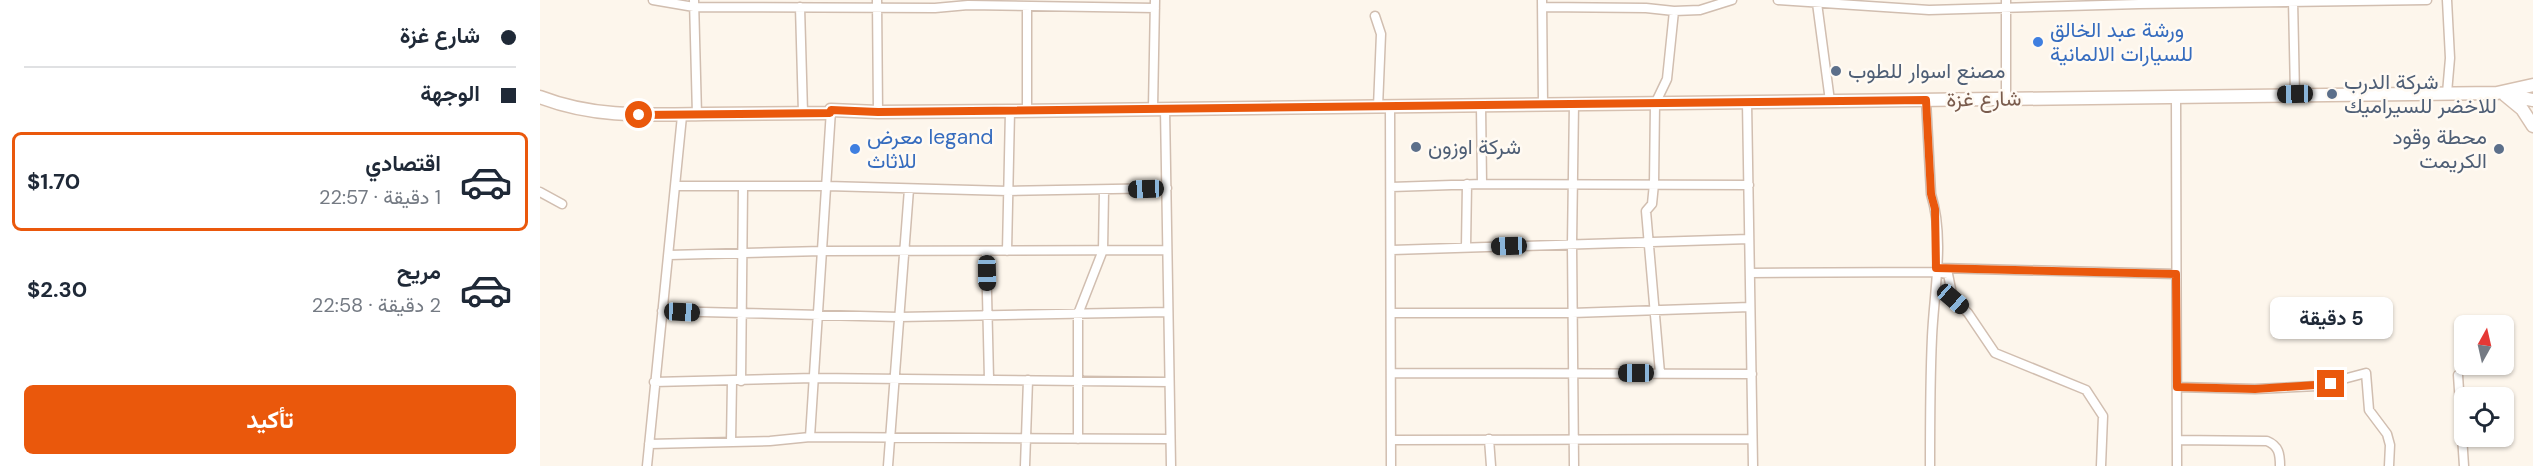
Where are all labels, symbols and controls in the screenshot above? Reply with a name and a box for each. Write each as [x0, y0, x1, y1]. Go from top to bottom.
place label: ورشة عبد الخالق للسيارات الالمانية [2050, 16, 2193, 68]
text: شارع غزة [400, 21, 480, 50]
marker: ورشة عبد الخالق للسيارات الالمانية [2031, 35, 2045, 49]
place label: مصنع اسوار للطوب [1848, 57, 2006, 85]
marker: مصنع اسوار للطوب [1829, 64, 1843, 78]
place label: شركة الدرب للاخضر للسيراميك [2344, 68, 2497, 120]
text: الوجهة [420, 79, 480, 108]
street label: شارع غزة [1946, 84, 2022, 114]
car [2277, 85, 2313, 103]
marker: شركة الدرب للاخضر للسيراميك [2325, 87, 2339, 101]
route start [625, 101, 652, 128]
place label: معرض legand للاثاث [867, 123, 993, 175]
place label: محطة وقود الكريمت [2393, 123, 2487, 175]
place label: شركة اوزون [1428, 133, 1521, 161]
marker: شركة اوزون [1409, 140, 1423, 154]
marker: معرض legand للاثاث [848, 142, 862, 156]
marker: محطة وقود الكريمت [2492, 142, 2506, 156]
text: اقتصادي [365, 149, 441, 178]
icon: car [459, 155, 513, 209]
text: $1.70 [27, 167, 80, 196]
car [1128, 179, 1164, 199]
text: 1 دقيقة · 22:57 [319, 184, 441, 210]
car [1491, 236, 1527, 256]
car [978, 255, 996, 291]
text: مريح [397, 257, 441, 286]
icon: car [459, 263, 513, 317]
text: $2.30 [27, 275, 87, 304]
car [1934, 280, 1972, 318]
text: 2 دقيقة · 22:58 [312, 292, 441, 318]
callout: 5 دقيقة [2270, 297, 2392, 339]
car [664, 302, 700, 322]
text: 5 دقيقة [2299, 305, 2364, 331]
north arrow [2454, 315, 2514, 375]
map controls [2454, 315, 2514, 447]
car [1618, 364, 1654, 382]
route end [2317, 370, 2344, 397]
button: تأكيد [24, 385, 516, 454]
button: locate [2454, 387, 2514, 447]

